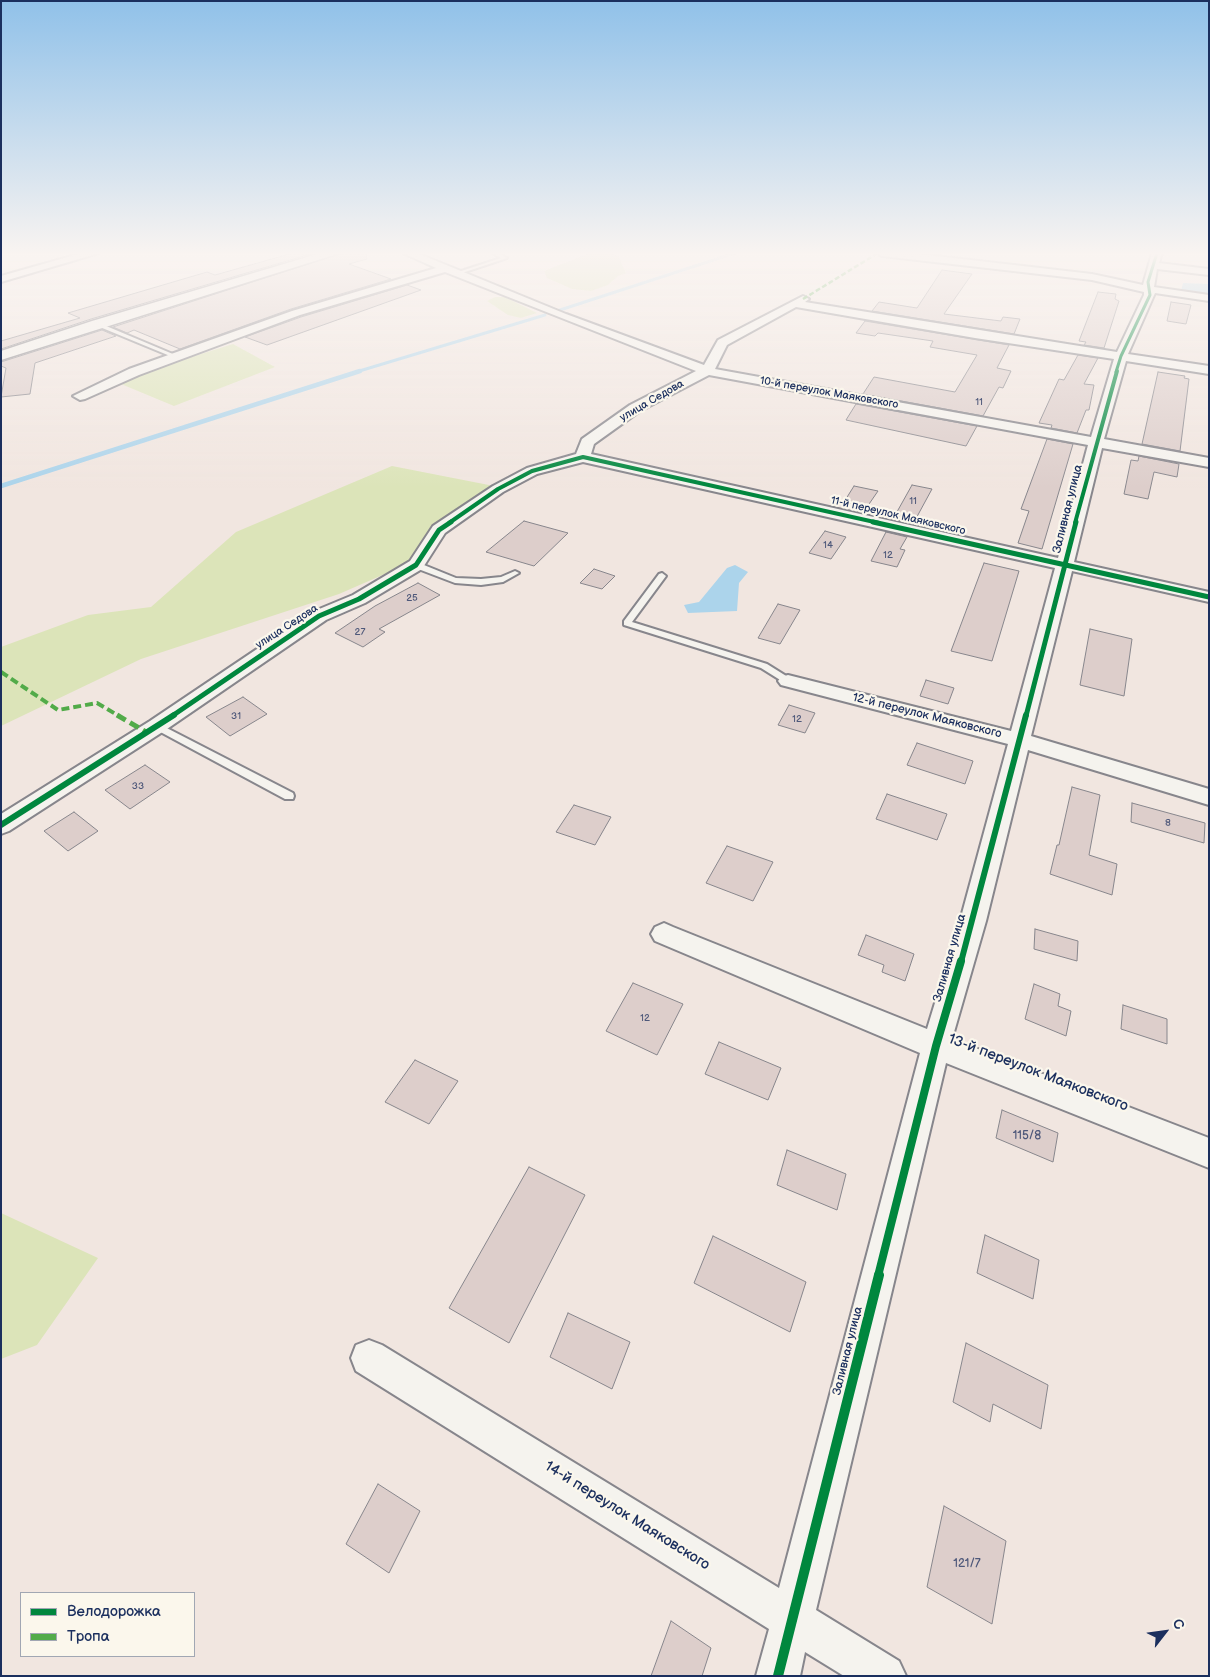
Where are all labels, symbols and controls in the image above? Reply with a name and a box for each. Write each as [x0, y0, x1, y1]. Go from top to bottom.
street label: 10-й переулок Маяковского [759, 374, 899, 412]
street label: улица Седова [618, 377, 686, 425]
house number: 11 [975, 396, 983, 408]
street label: Заливная улица [1050, 463, 1086, 555]
street label: 11-й переулок Маяковского [829, 494, 967, 538]
house number: 11 [909, 495, 917, 507]
house number: 14 [823, 539, 833, 551]
house number: 12 [883, 549, 893, 561]
house number: 25 [406, 592, 418, 604]
street label: улица Седова [253, 602, 321, 652]
house number: 27 [355, 626, 365, 638]
street label: 12-й переулок Маяковского [851, 691, 1003, 741]
house number: 31 [231, 710, 241, 722]
house number: 12 [792, 713, 802, 725]
house number: 33 [132, 780, 144, 792]
house number: 8 [1165, 817, 1171, 829]
street label: Заливная улица [931, 912, 969, 1004]
house number: 12 [640, 1012, 650, 1024]
street label: 13-й переулок Маяковского [945, 1030, 1131, 1116]
house number: 115/8 [1013, 1129, 1041, 1143]
street label: Заливная улица [830, 1305, 866, 1397]
street label: 14-й переулок Маяковского [541, 1458, 713, 1574]
house number: 121/7 [953, 1557, 981, 1571]
legend [20, 1592, 195, 1657]
text: Велодорожка [67, 1602, 161, 1621]
north arrow [1140, 1607, 1190, 1657]
text: С [1169, 1616, 1188, 1633]
text: Тропа [67, 1627, 110, 1646]

